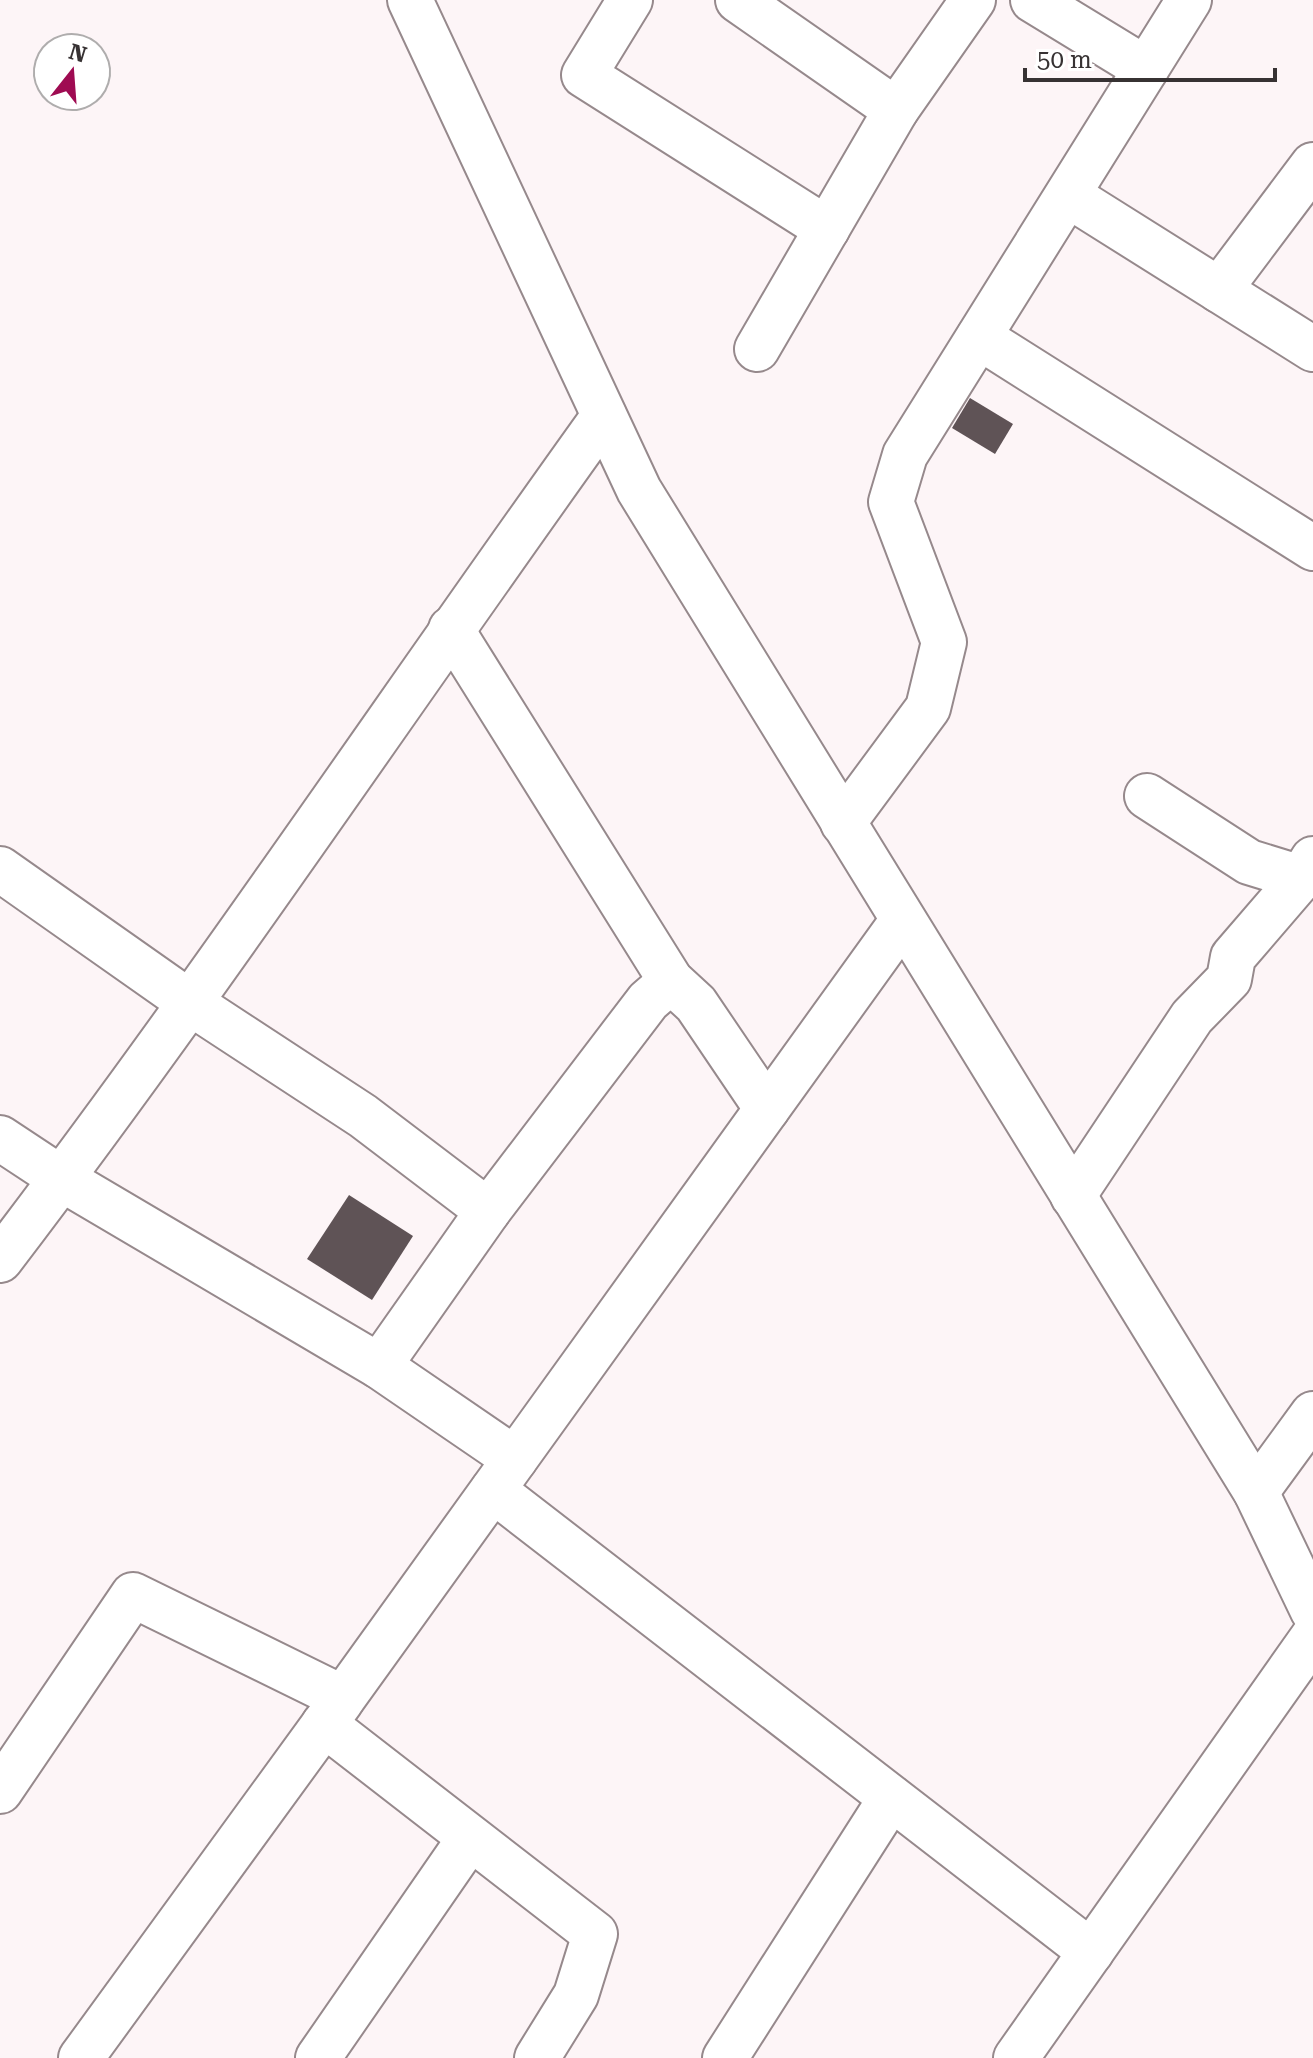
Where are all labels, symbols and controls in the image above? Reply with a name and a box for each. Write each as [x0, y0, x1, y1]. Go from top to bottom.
north arrow [32, 32, 112, 112]
scale bar [1025, 32, 1275, 82]
text: N [66, 39, 90, 68]
text: 50 m [1037, 46, 1092, 74]

